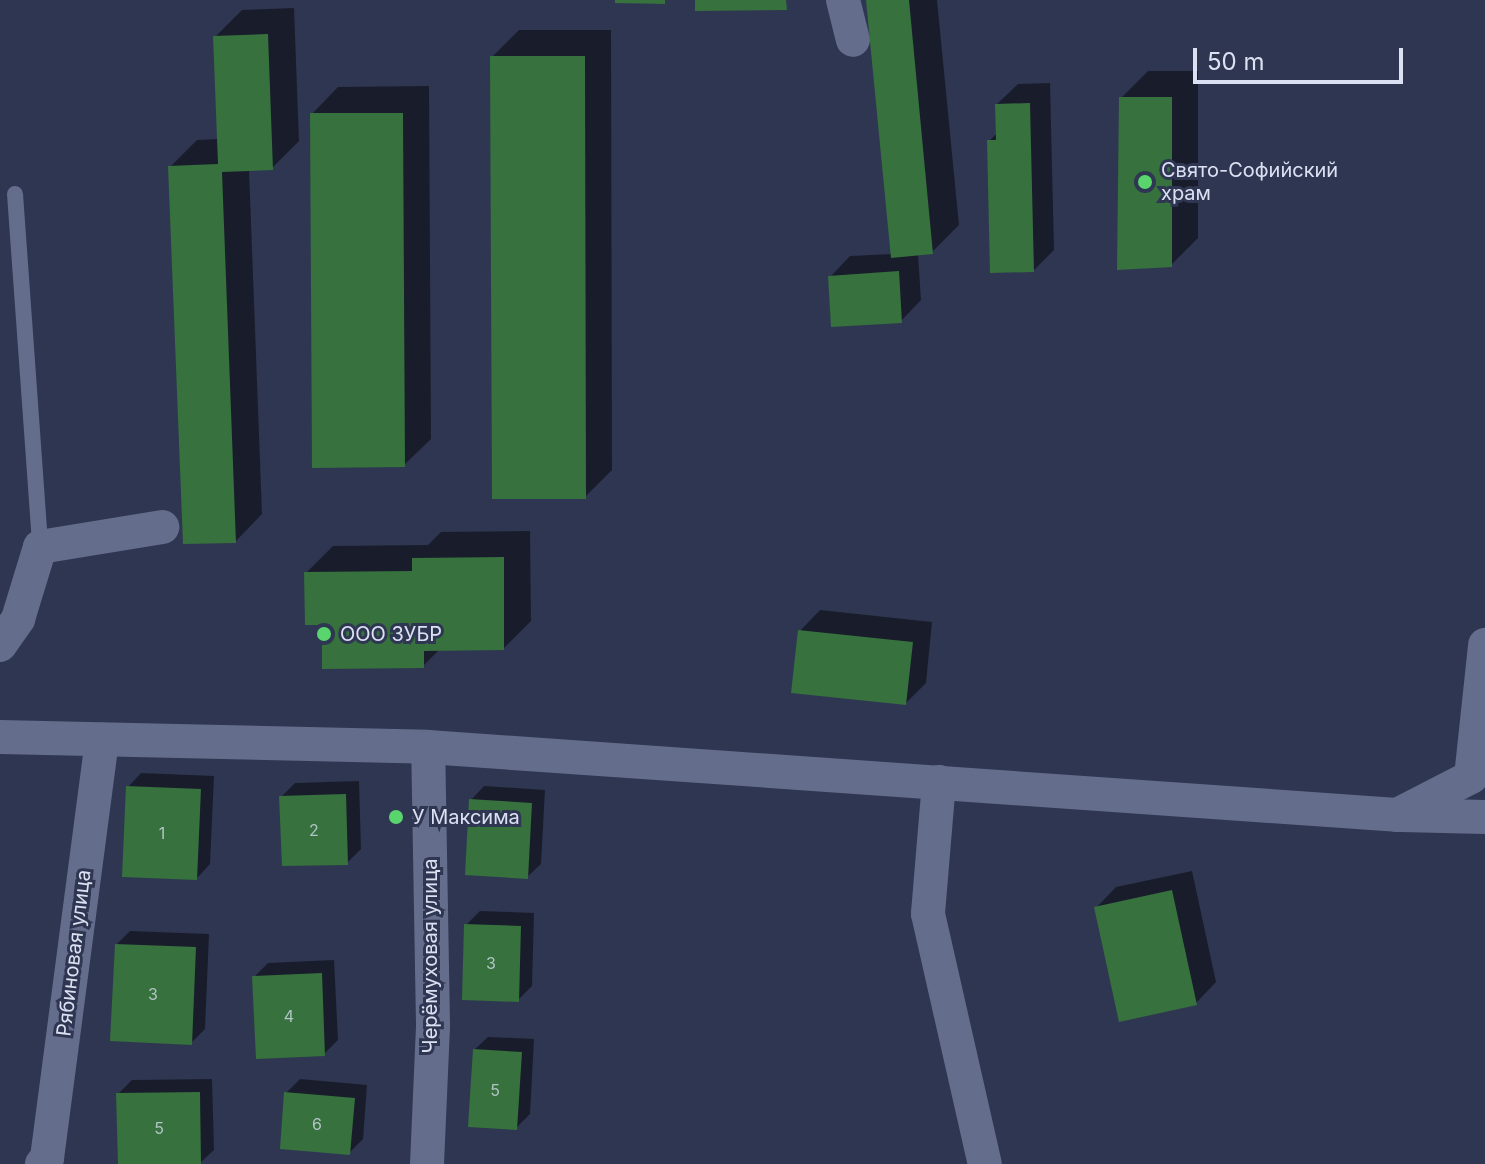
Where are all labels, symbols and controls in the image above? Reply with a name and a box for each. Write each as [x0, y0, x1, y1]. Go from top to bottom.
scale bar [1197, 32, 1407, 82]
text: 50 m [1207, 47, 1265, 76]
place label: Свято-Софийский храм [1161, 158, 1338, 205]
marker: Свято-Софийский храм [1136, 173, 1154, 191]
place label: ООО ЗУБР [340, 622, 442, 646]
marker: ООО ЗУБР [315, 625, 333, 643]
place label: У Максима [412, 805, 520, 829]
marker: У Максима [387, 808, 405, 826]
house number: 2 [309, 820, 319, 840]
house number: 1 [159, 823, 165, 843]
street label: Черёмуховая улица [418, 859, 442, 1053]
street label: Рябиновая улица [52, 868, 96, 1038]
house number: 3 [486, 953, 496, 973]
house number: 3 [148, 984, 158, 1004]
house number: 4 [284, 1006, 294, 1026]
house number: 5 [490, 1080, 500, 1100]
house number: 6 [312, 1114, 322, 1134]
house number: 5 [154, 1118, 164, 1138]

